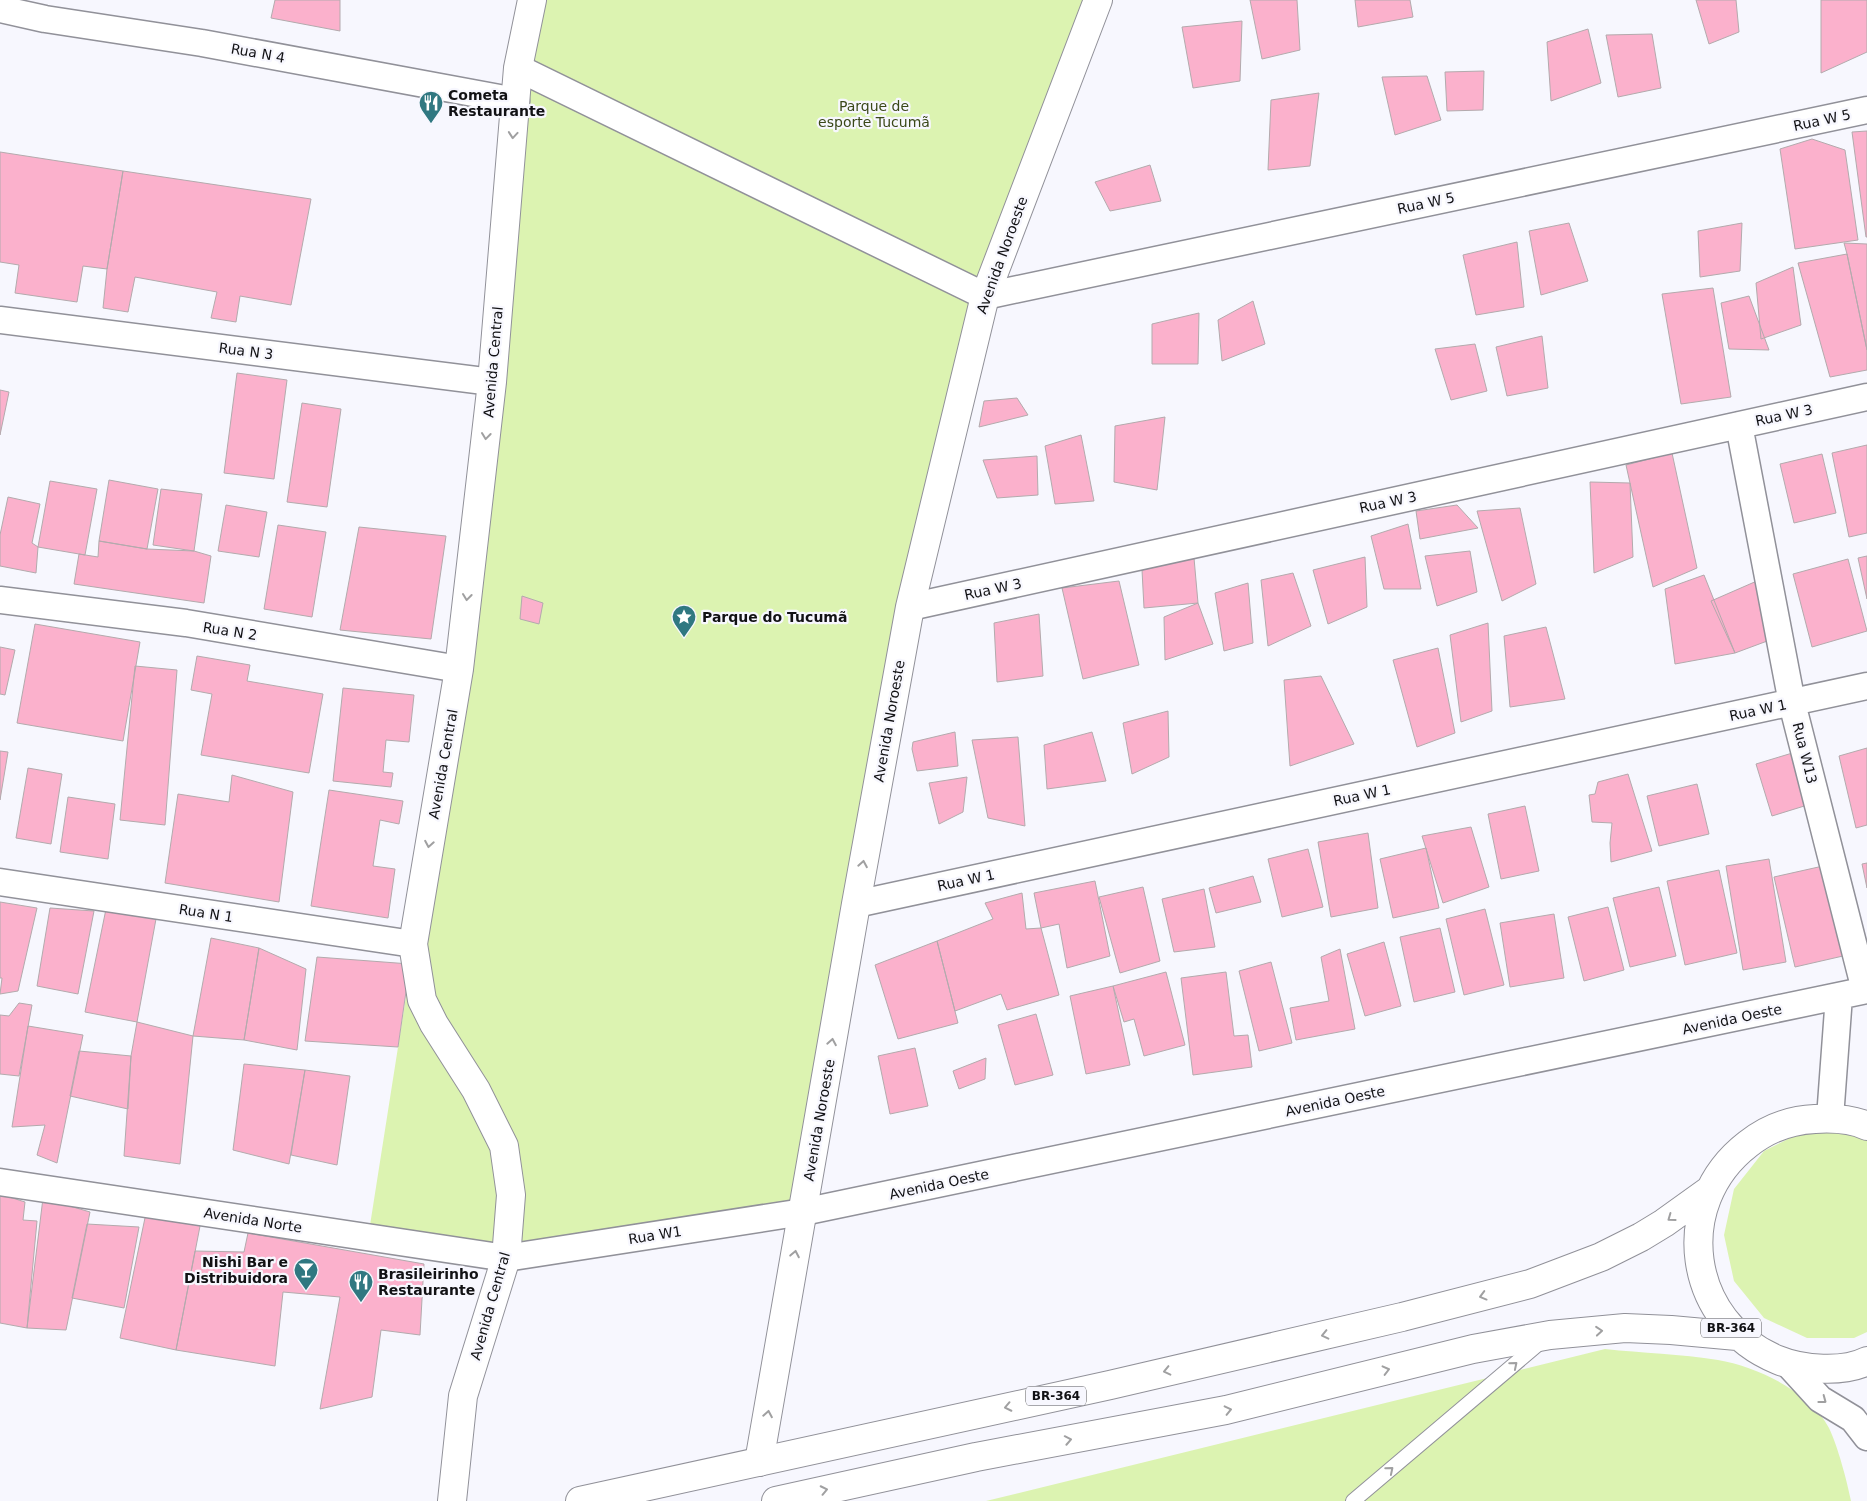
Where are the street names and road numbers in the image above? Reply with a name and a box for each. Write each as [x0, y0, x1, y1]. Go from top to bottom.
street label: Rua N 4 [230, 40, 286, 66]
street label: Rua W 5 [1792, 106, 1852, 134]
street label: Rua W 5 [1396, 189, 1456, 217]
street label: Avenida Noroeste [973, 194, 1031, 316]
street label: Avenida Central [480, 306, 506, 418]
street label: Rua N 3 [218, 340, 274, 362]
street label: Rua W 3 [1754, 401, 1814, 429]
street label: Rua W 3 [1358, 488, 1418, 516]
street label: Rua W 3 [963, 575, 1023, 603]
street label: Rua N 2 [202, 619, 258, 643]
street label: Avenida Noroeste [870, 659, 908, 783]
street label: Rua W 1 [1728, 696, 1788, 724]
street label: Avenida Central [425, 708, 461, 820]
street label: Rua W13 [1790, 721, 1820, 785]
street label: Rua W 1 [1332, 781, 1392, 809]
street label: Rua W 1 [936, 866, 996, 894]
street label: Rua N 1 [178, 901, 234, 925]
street label: Avenida Oeste [1681, 1001, 1783, 1037]
street label: Avenida Noroeste [800, 1058, 838, 1182]
street label: Avenida Oeste [1284, 1083, 1386, 1119]
street label: Avenida Oeste [888, 1166, 990, 1202]
street label: Avenida Norte [203, 1204, 303, 1236]
street label: Rua W1 [627, 1223, 683, 1247]
street label: Avenida Central [467, 1250, 513, 1362]
road number: BR-364 [1701, 1319, 1761, 1338]
road number: BR-364 [1026, 1386, 1086, 1405]

